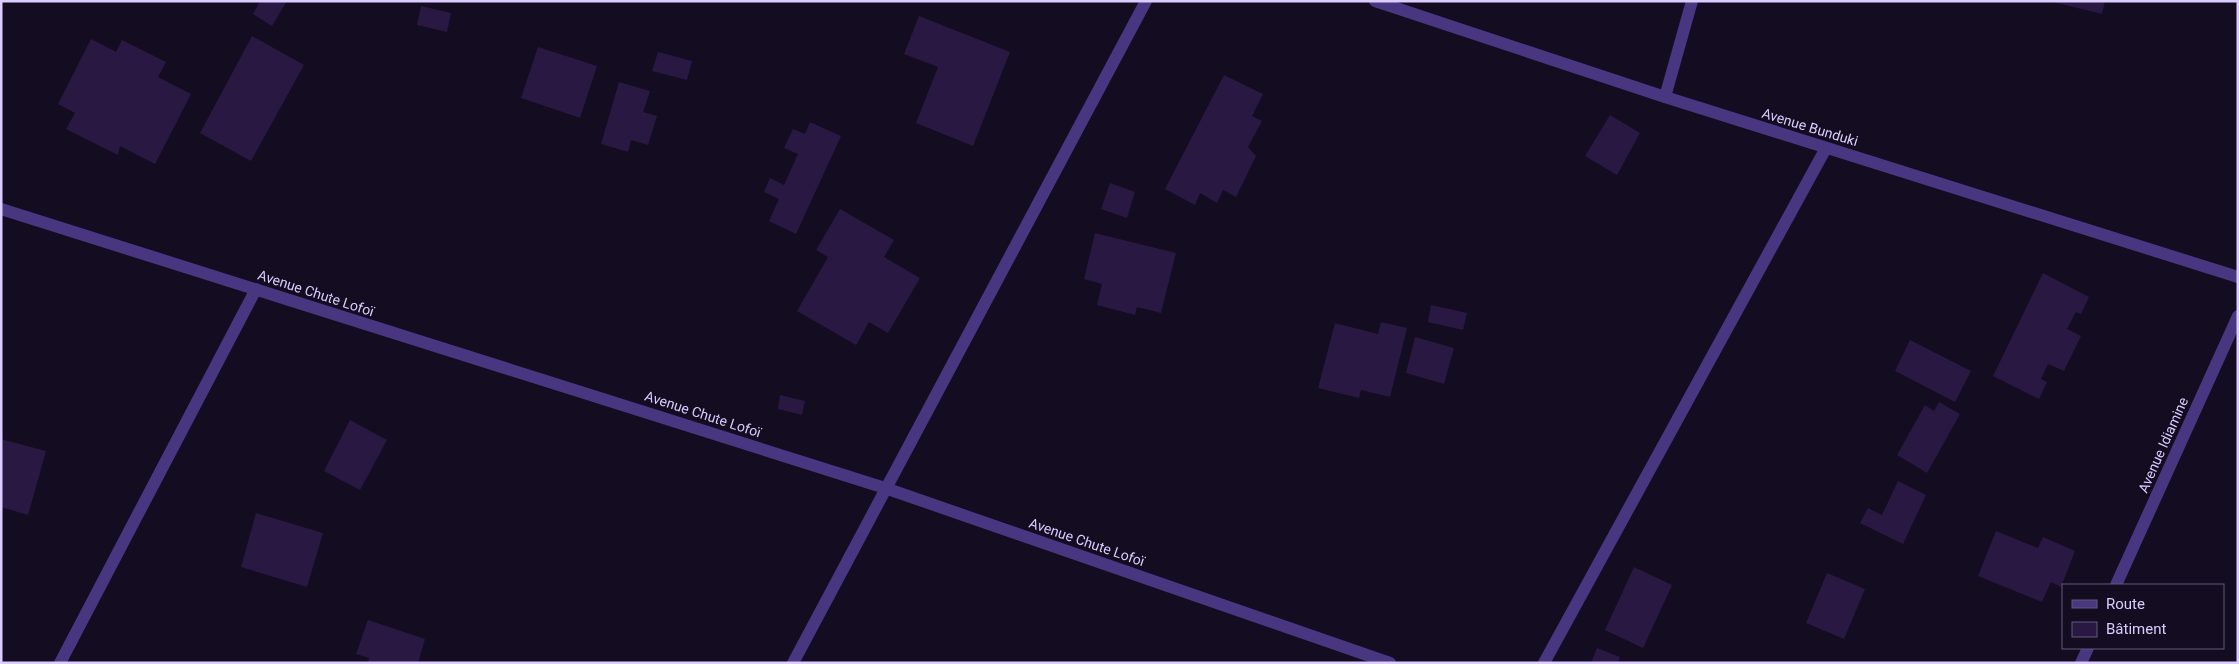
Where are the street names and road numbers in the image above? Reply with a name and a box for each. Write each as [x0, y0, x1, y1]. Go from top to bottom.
street label: Avenue Bunduki [1760, 105, 1860, 149]
street label: Avenue Chute Lofoï [256, 267, 377, 319]
street label: Avenue Chute Lofoï [643, 388, 764, 440]
street label: Avenue Idiamine [2135, 395, 2191, 495]
street label: Avenue Chute Lofoï [1027, 515, 1147, 569]

